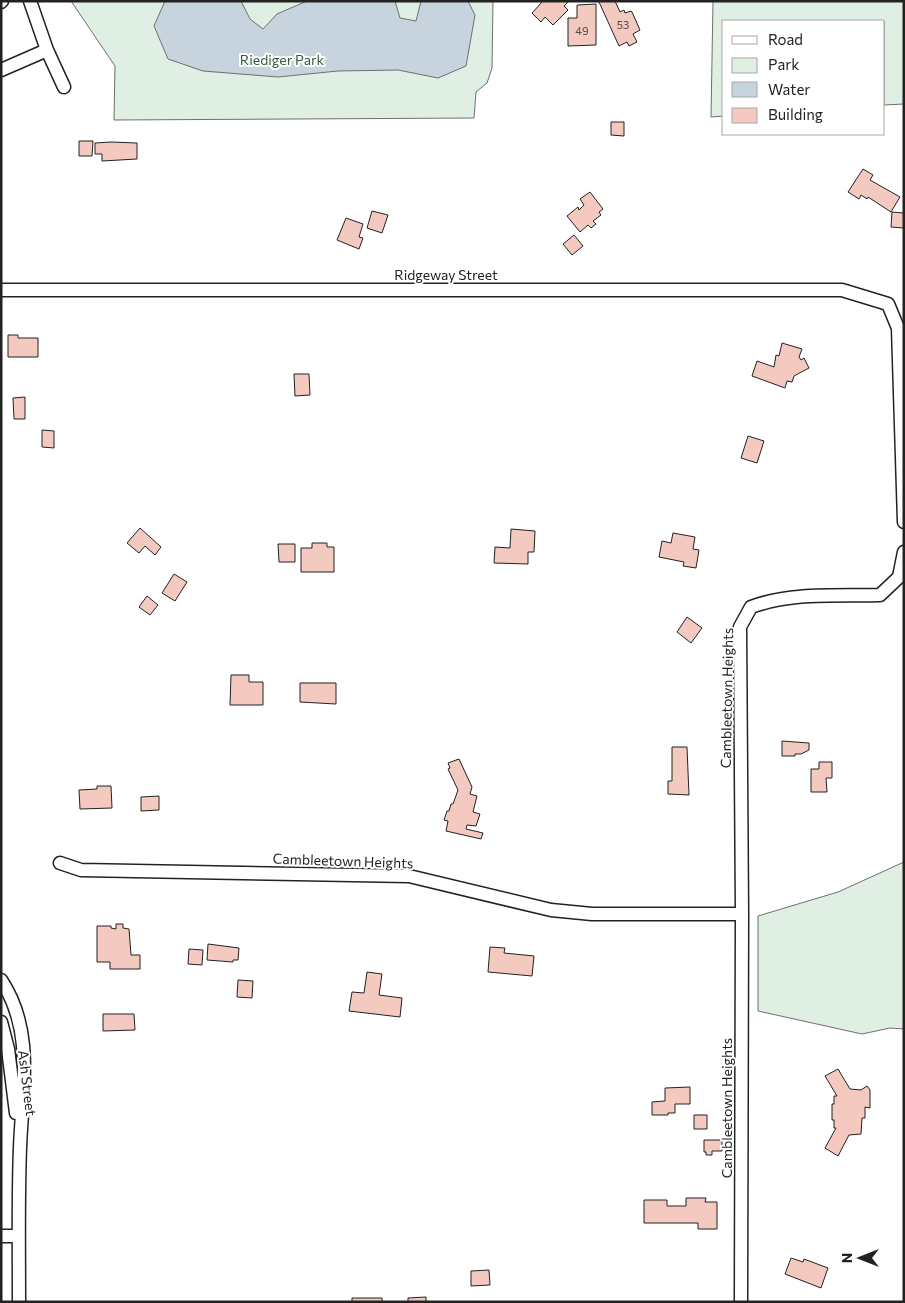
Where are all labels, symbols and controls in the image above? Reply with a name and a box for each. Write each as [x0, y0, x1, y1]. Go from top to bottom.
house number: 53 [617, 18, 629, 31]
legend [722, 20, 885, 135]
house number: 49 [575, 24, 589, 37]
text: Road [768, 30, 803, 48]
park label: Riediger Park [240, 51, 325, 68]
text: Park [768, 55, 799, 73]
text: Water [768, 80, 810, 98]
text: Building [768, 105, 823, 123]
street label: Ridgeway Street [394, 266, 498, 283]
street label: Cambleetown Heights [717, 628, 736, 768]
street label: Cambleetown Heights [273, 850, 414, 871]
street label: Cambleetown Heights [718, 1038, 735, 1178]
street label: Ash Street [15, 1049, 40, 1117]
north arrow [835, 1233, 885, 1283]
text: N [838, 1253, 855, 1263]

